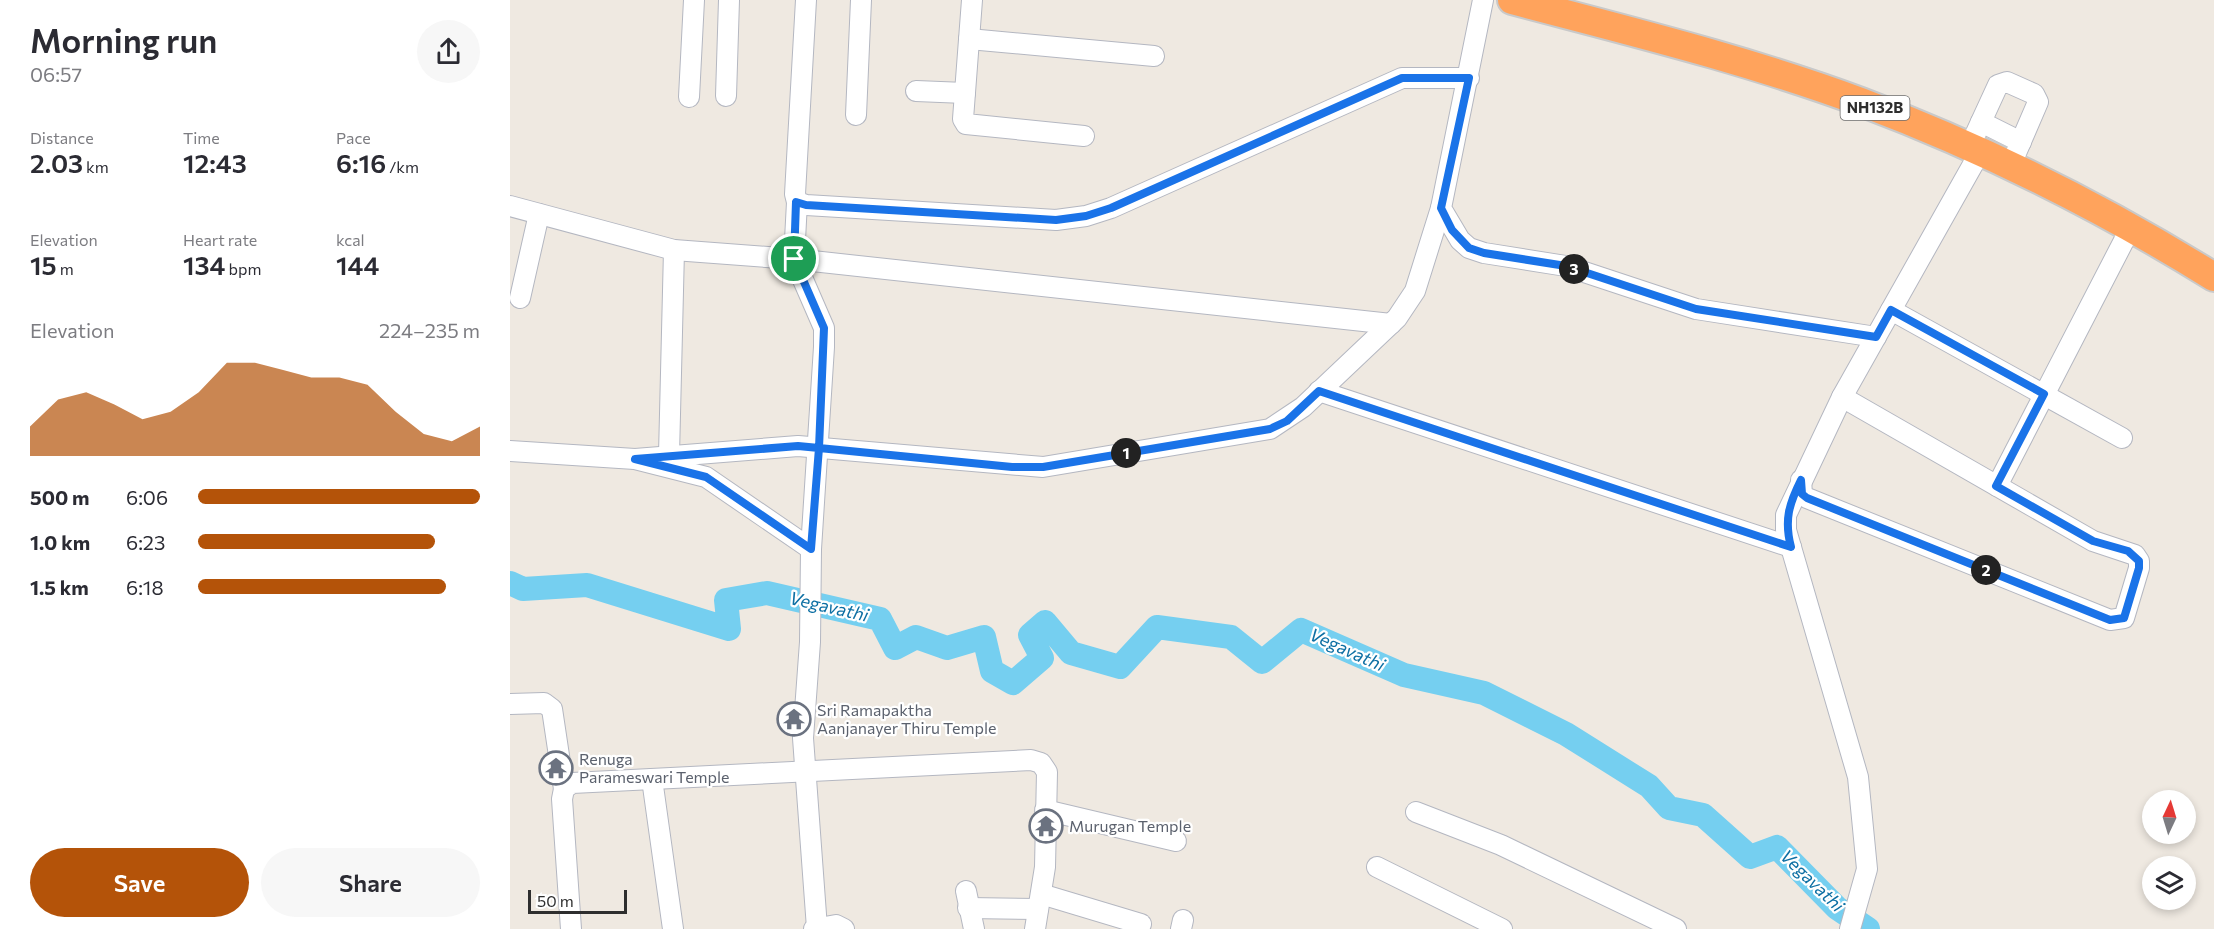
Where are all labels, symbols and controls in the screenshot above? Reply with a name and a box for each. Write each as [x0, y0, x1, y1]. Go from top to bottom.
text: Morning run [30, 19, 217, 60]
button: share [417, 20, 480, 83]
text: 06:57 [30, 62, 82, 86]
road number: NH132B [1840, 96, 1910, 120]
text: Distance [30, 128, 94, 147]
text: Time [183, 128, 220, 147]
text: Pace [336, 128, 371, 147]
text: 2.03 [30, 147, 83, 178]
text: 12:43 [183, 147, 247, 178]
text: 6:16 [336, 147, 386, 178]
text: km [83, 157, 109, 176]
text: /km [386, 157, 419, 176]
text: Elevation [30, 230, 98, 249]
text: Heart rate [183, 230, 257, 249]
text: kcal [336, 230, 365, 249]
pin [768, 233, 819, 284]
icon: arrive [777, 242, 810, 275]
text: 15 [30, 249, 57, 280]
text: 134 [183, 249, 225, 280]
text: 144 [336, 249, 379, 280]
pin: 3 [1559, 254, 1589, 284]
text: m [57, 259, 74, 278]
text: bpm [225, 259, 261, 278]
text: 3 [1569, 259, 1579, 278]
text: Elevation [30, 318, 115, 342]
text: 224–235 m [379, 318, 480, 342]
pin: 1 [1111, 438, 1141, 468]
text: 1 [1122, 443, 1130, 462]
text: 500 m [30, 485, 90, 509]
text: 6:06 [126, 485, 168, 509]
text: 1.0 km [30, 530, 90, 554]
text: 6:23 [126, 530, 165, 554]
pin: 2 [1971, 555, 2001, 585]
text: 2 [1981, 560, 1991, 579]
text: 1.5 km [30, 575, 89, 599]
text: 6:18 [126, 575, 164, 599]
water label: Vegavathi [788, 586, 872, 626]
water label: Vegavathi [1306, 623, 1390, 676]
place label: Sri Ramapaktha Aanjanayer Thiru Temple [817, 700, 996, 737]
temple icon: Sri Ramapaktha Aanjanayer Thiru Temple [776, 701, 812, 737]
place label: Renuga Parameswari Temple [579, 749, 730, 786]
temple icon: Renuga Parameswari Temple [538, 750, 574, 786]
north arrow [2142, 790, 2196, 844]
map controls [2142, 790, 2196, 910]
temple icon: Murugan Temple [1028, 808, 1064, 844]
place label: Murugan Temple [1069, 816, 1191, 835]
water label: Vegavathi [1776, 845, 1850, 917]
button: Save [30, 848, 249, 917]
button: Share [261, 848, 480, 917]
button: layers [2142, 856, 2196, 910]
scale bar [528, 887, 627, 914]
text: 50 m [537, 891, 574, 910]

